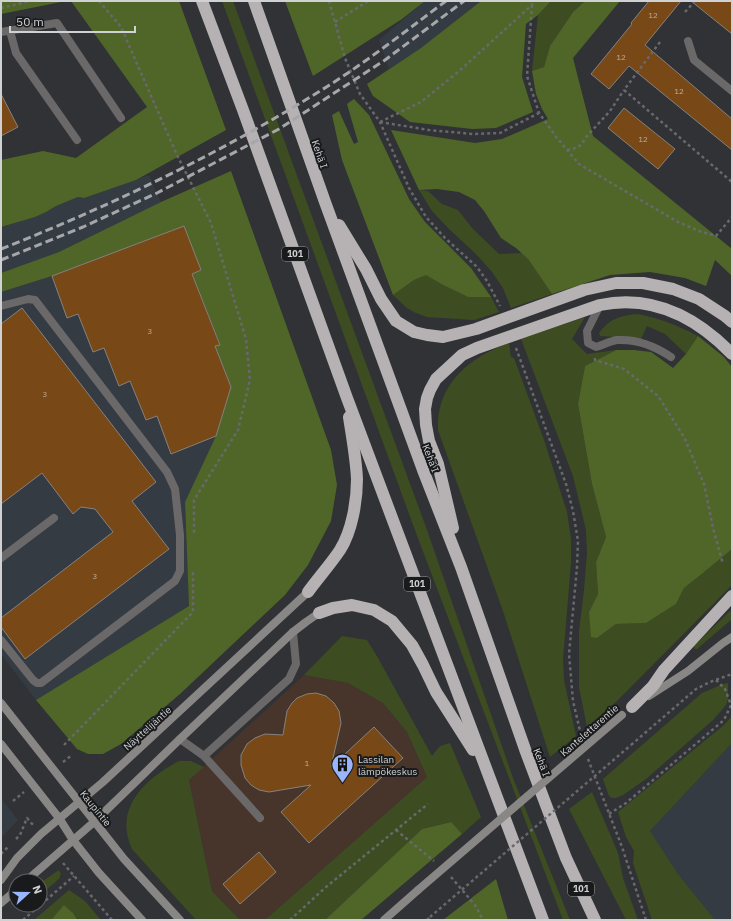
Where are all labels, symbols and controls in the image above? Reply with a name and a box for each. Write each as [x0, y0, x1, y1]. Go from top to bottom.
scale bar [10, 8, 135, 34]
house number: 12 [648, 10, 658, 20]
text: 50 m [16, 14, 44, 29]
house number: 12 [616, 52, 626, 62]
house number: 12 [674, 86, 684, 96]
house number: 12 [638, 134, 648, 144]
street label: Kehä I [309, 138, 330, 170]
road number: 101 [282, 247, 308, 261]
house number: 3 [148, 326, 153, 336]
house number: 3 [43, 389, 48, 399]
street label: Kehä I [419, 442, 442, 474]
house number: 3 [93, 571, 98, 581]
road number: 101 [404, 577, 430, 591]
street label: Kantelettarentie [558, 701, 621, 759]
street label: Näyttelijäntie [121, 703, 174, 753]
street label: Kehä I [530, 746, 553, 778]
building icon: Lassilan lämpökeskus [329, 752, 355, 785]
place label: Lassilan lämpökeskus [358, 753, 417, 778]
house number: 1 [305, 758, 310, 768]
street label: Kaupintie [77, 788, 114, 829]
north arrow [8, 873, 48, 913]
road number: 101 [568, 882, 594, 896]
text: N [29, 883, 45, 896]

